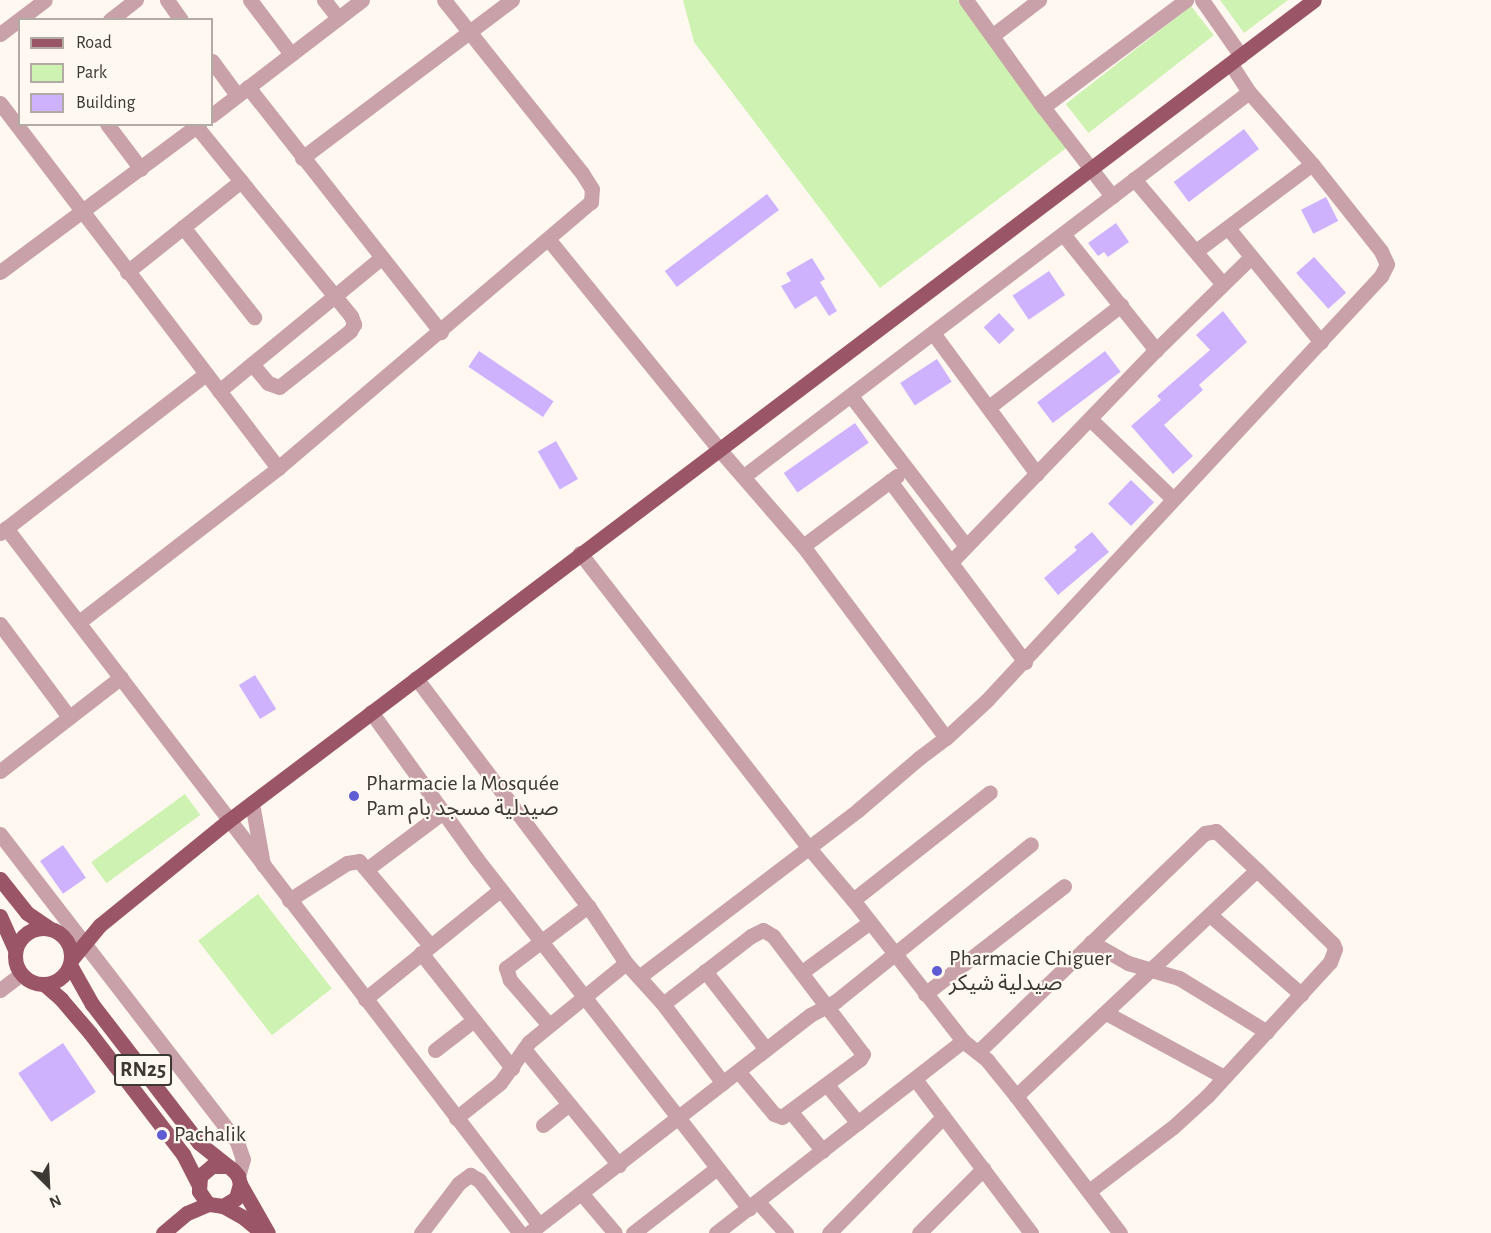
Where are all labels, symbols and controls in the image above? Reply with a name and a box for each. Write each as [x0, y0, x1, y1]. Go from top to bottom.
legend [18, 18, 213, 126]
text: Road [76, 34, 112, 52]
text: Park [76, 64, 107, 82]
text: Building [76, 94, 135, 112]
place label: Pharmacie la Mosquée Pam صيدلية مسجد بام [366, 770, 559, 822]
marker: Pharmacie la Mosquée Pam صيدلية مسجد بام [347, 789, 361, 803]
place label: Pharmacie Chiguer صيدلية شيكر [949, 945, 1112, 996]
marker: Pharmacie Chiguer صيدلية شيكر [930, 964, 944, 978]
road number: RN25 [113, 1052, 173, 1088]
place label: Pachalik [174, 1122, 246, 1148]
marker: Pachalik [155, 1128, 169, 1142]
north arrow [18, 1155, 78, 1215]
text: N [47, 1192, 64, 1211]

